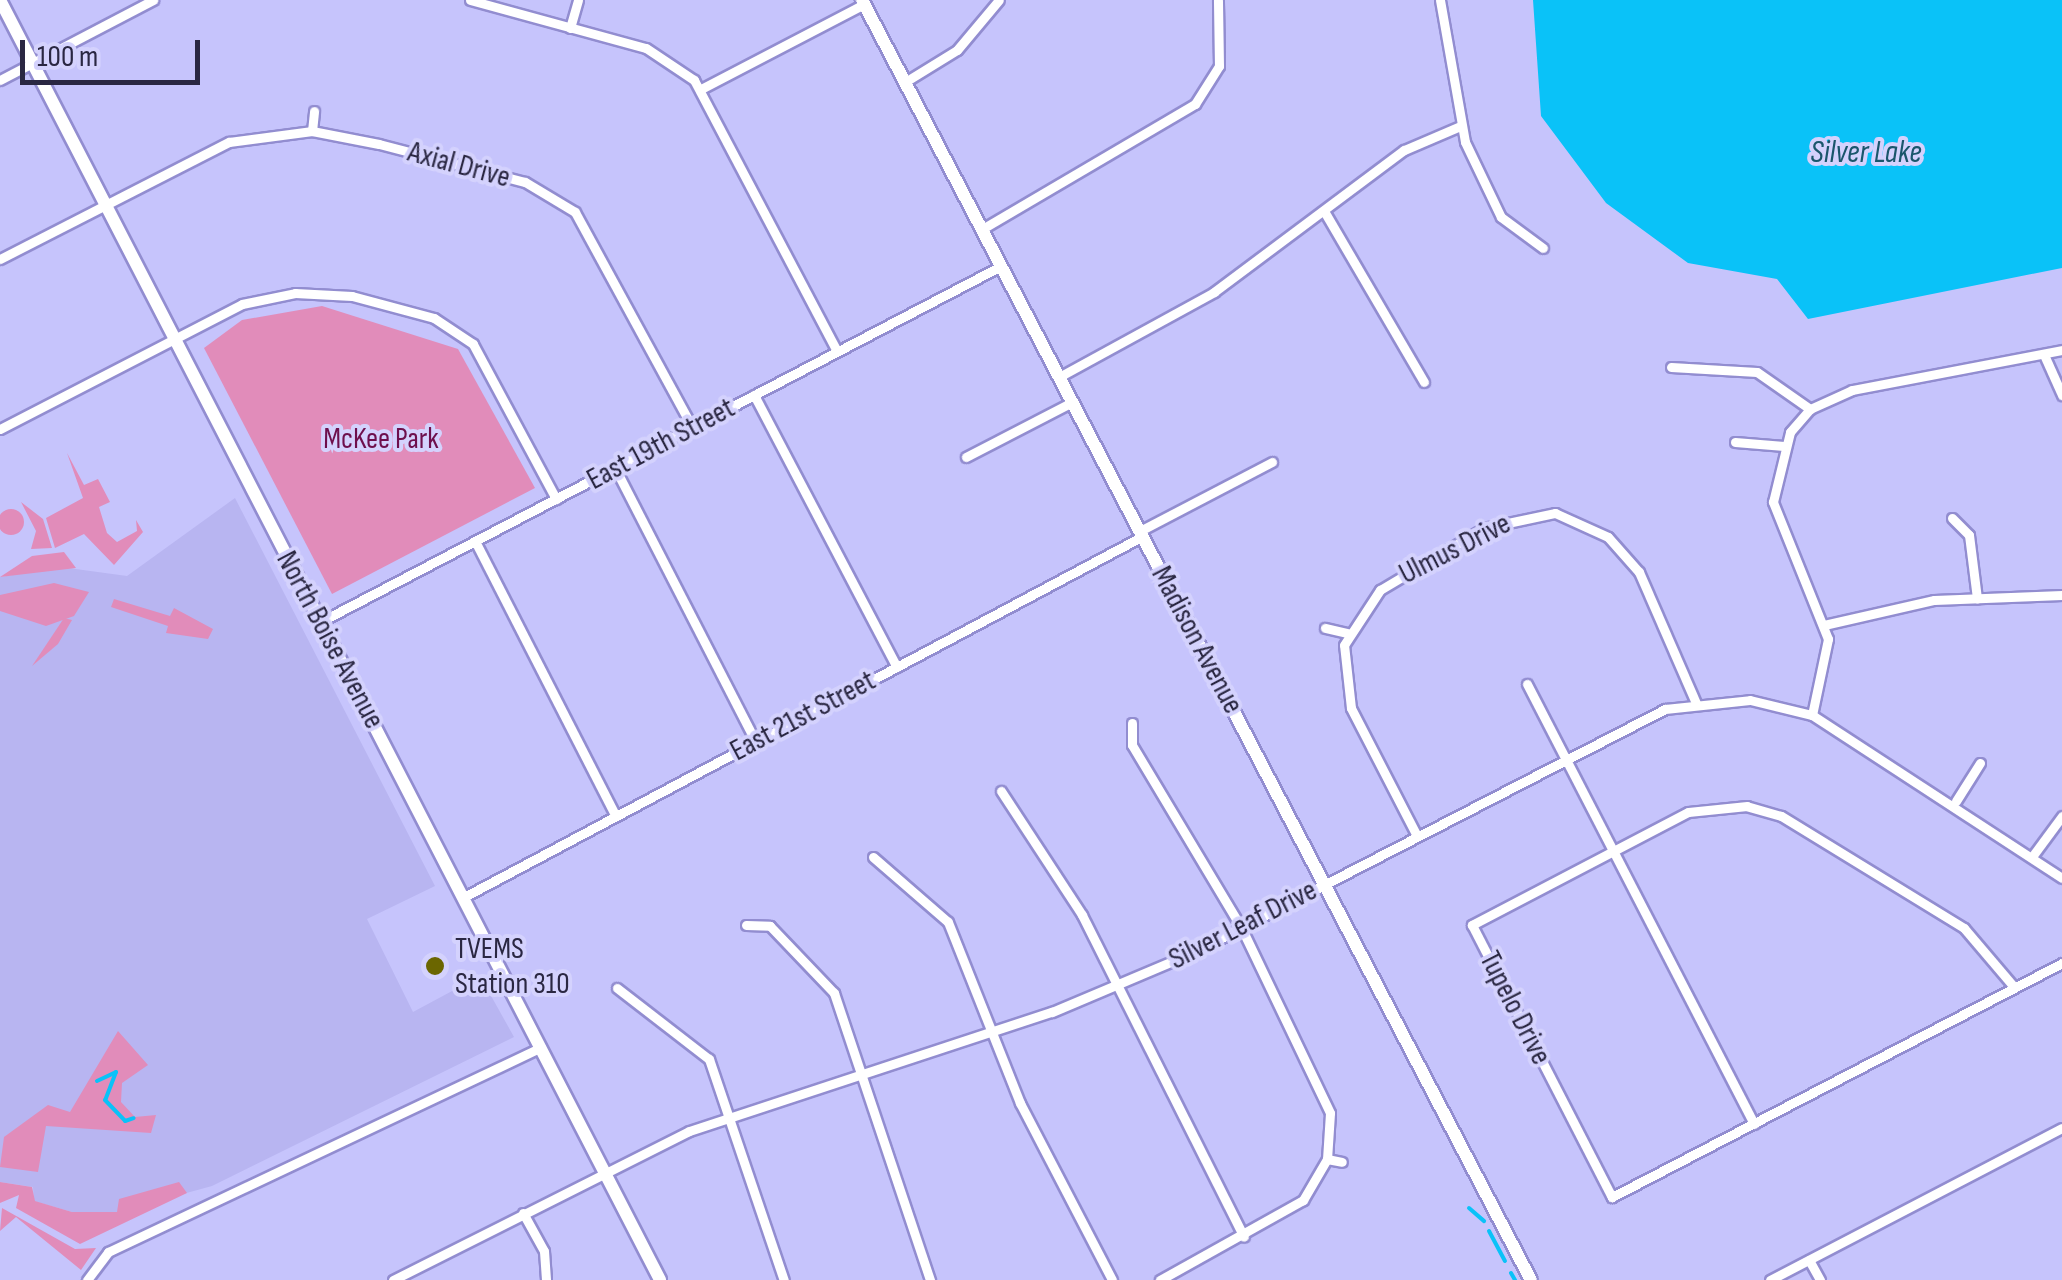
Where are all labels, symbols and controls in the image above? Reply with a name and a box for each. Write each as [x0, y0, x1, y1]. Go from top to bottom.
scale bar [25, 20, 205, 82]
text: 100 m [37, 39, 98, 75]
street label: Axial Drive [404, 134, 514, 196]
water label: Silver Lake [1810, 134, 1922, 172]
street label: East 19th Street [581, 390, 741, 498]
park label: McKee Park [323, 421, 439, 457]
street label: Ulmus Drive [1393, 506, 1517, 592]
street label: North Boise Avenue [268, 545, 392, 735]
street label: Madison Avenue [1143, 560, 1251, 720]
street label: East 21st Street [724, 663, 882, 769]
street label: Silver Leaf Drive [1163, 872, 1323, 978]
place label: TVEMS Station 310 [455, 931, 570, 1002]
street label: Tupelo Drive [1471, 945, 1559, 1071]
marker: TVEMS Station 310 [424, 955, 446, 977]

